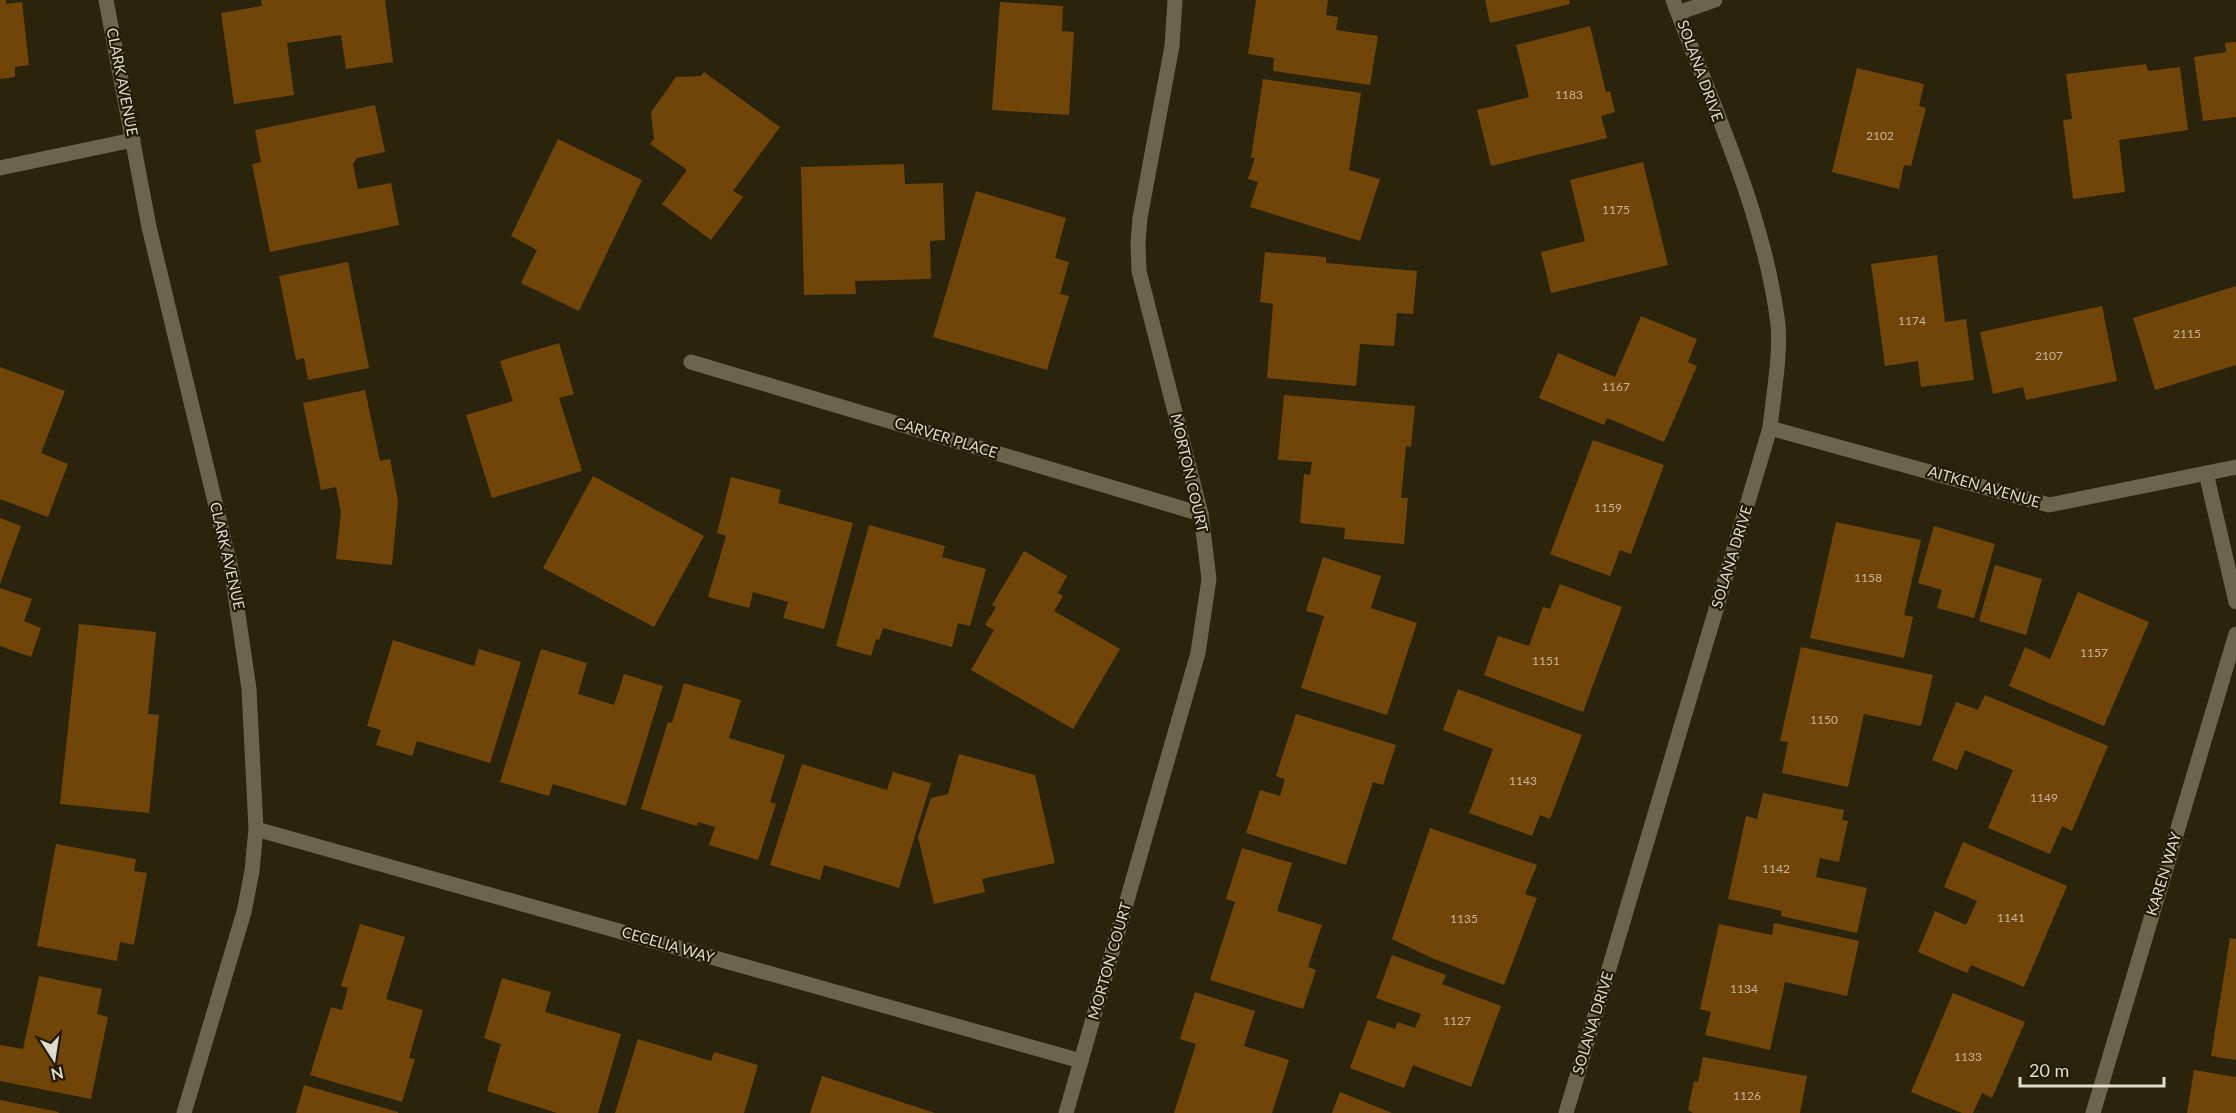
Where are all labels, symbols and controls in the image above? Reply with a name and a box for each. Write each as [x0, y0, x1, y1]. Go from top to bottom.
street label: SOLANA DRIVE [1674, 17, 1728, 124]
street label: CLARK AVENUE [104, 26, 142, 137]
house number: 1183 [1555, 87, 1583, 102]
house number: 2102 [1866, 128, 1894, 143]
house number: 1175 [1602, 202, 1630, 217]
house number: 1174 [1898, 313, 1926, 328]
house number: 2115 [2173, 326, 2201, 341]
house number: 2107 [2035, 348, 2063, 363]
house number: 1167 [1602, 379, 1630, 394]
street label: MORTON COURT [1168, 412, 1212, 534]
street label: CARVER PLACE [893, 413, 1000, 461]
street label: AITKEN AVENUE [1926, 461, 2042, 511]
street label: CLARK AVENUE [207, 500, 249, 611]
house number: 1159 [1594, 500, 1622, 515]
street label: SOLANA DRIVE [1707, 503, 1755, 610]
house number: 1158 [1854, 570, 1882, 585]
house number: 1157 [2080, 645, 2108, 660]
house number: 1151 [1532, 653, 1560, 668]
house number: 1150 [1810, 712, 1838, 727]
house number: 1143 [1509, 773, 1537, 788]
house number: 1149 [2030, 790, 2058, 805]
street label: KAREN WAY [2142, 829, 2184, 918]
house number: 1142 [1762, 861, 1790, 876]
street label: MORTON COURT [1084, 900, 1134, 1022]
house number: 1141 [1997, 910, 2025, 925]
house number: 1135 [1450, 911, 1478, 926]
street label: CECELIA WAY [620, 922, 717, 966]
street label: SOLANA DRIVE [1568, 969, 1616, 1076]
house number: 1134 [1730, 981, 1758, 996]
house number: 1127 [1443, 1013, 1471, 1028]
north arrow [24, 1029, 84, 1089]
house number: 1133 [1954, 1049, 1982, 1064]
scale bar [2020, 1050, 2164, 1088]
text: 20 m [2029, 1059, 2069, 1081]
text: N [49, 1064, 65, 1085]
house number: 1126 [1733, 1088, 1761, 1103]

